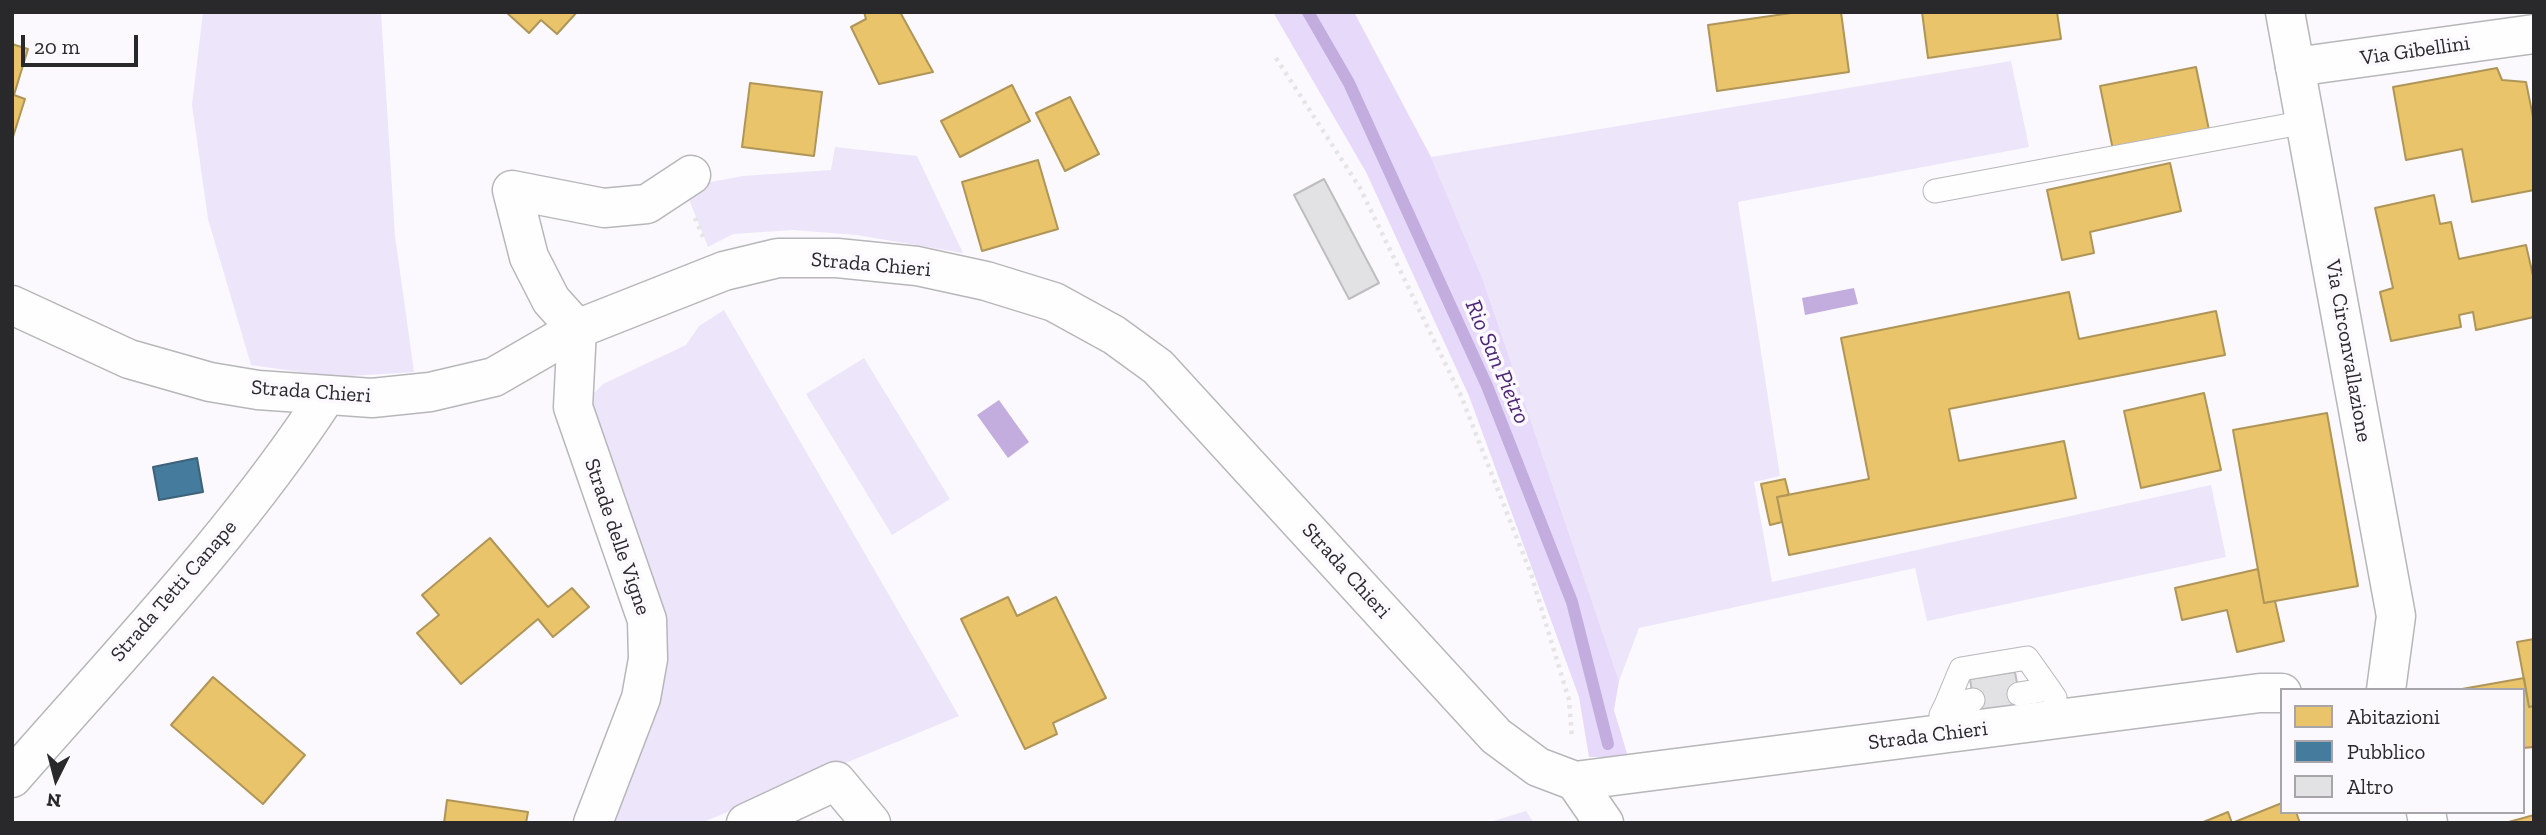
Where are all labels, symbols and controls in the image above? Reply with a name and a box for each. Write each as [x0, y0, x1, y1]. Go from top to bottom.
scale bar [24, 21, 142, 65]
street label: Via Gibellini [2359, 31, 2471, 71]
text: 20 m [34, 34, 80, 59]
street label: Strada Chieri [810, 247, 932, 283]
street label: Via Circonvallazione [2320, 258, 2376, 444]
water label: Rio San Pietro [1459, 296, 1535, 428]
street label: Strada Chieri [250, 375, 372, 409]
street label: Strade delle Vigne [578, 455, 656, 619]
street label: Strada Tetti Canape [106, 515, 242, 667]
street label: Strada Chieri [1296, 518, 1396, 624]
legend [2280, 688, 2525, 814]
text: Abitazioni [2347, 704, 2440, 729]
street label: Strada Chieri [1867, 716, 1989, 756]
text: Pubblico [2347, 739, 2425, 764]
north arrow [21, 744, 91, 814]
text: Altro [2347, 774, 2394, 799]
text: N [45, 788, 62, 813]

